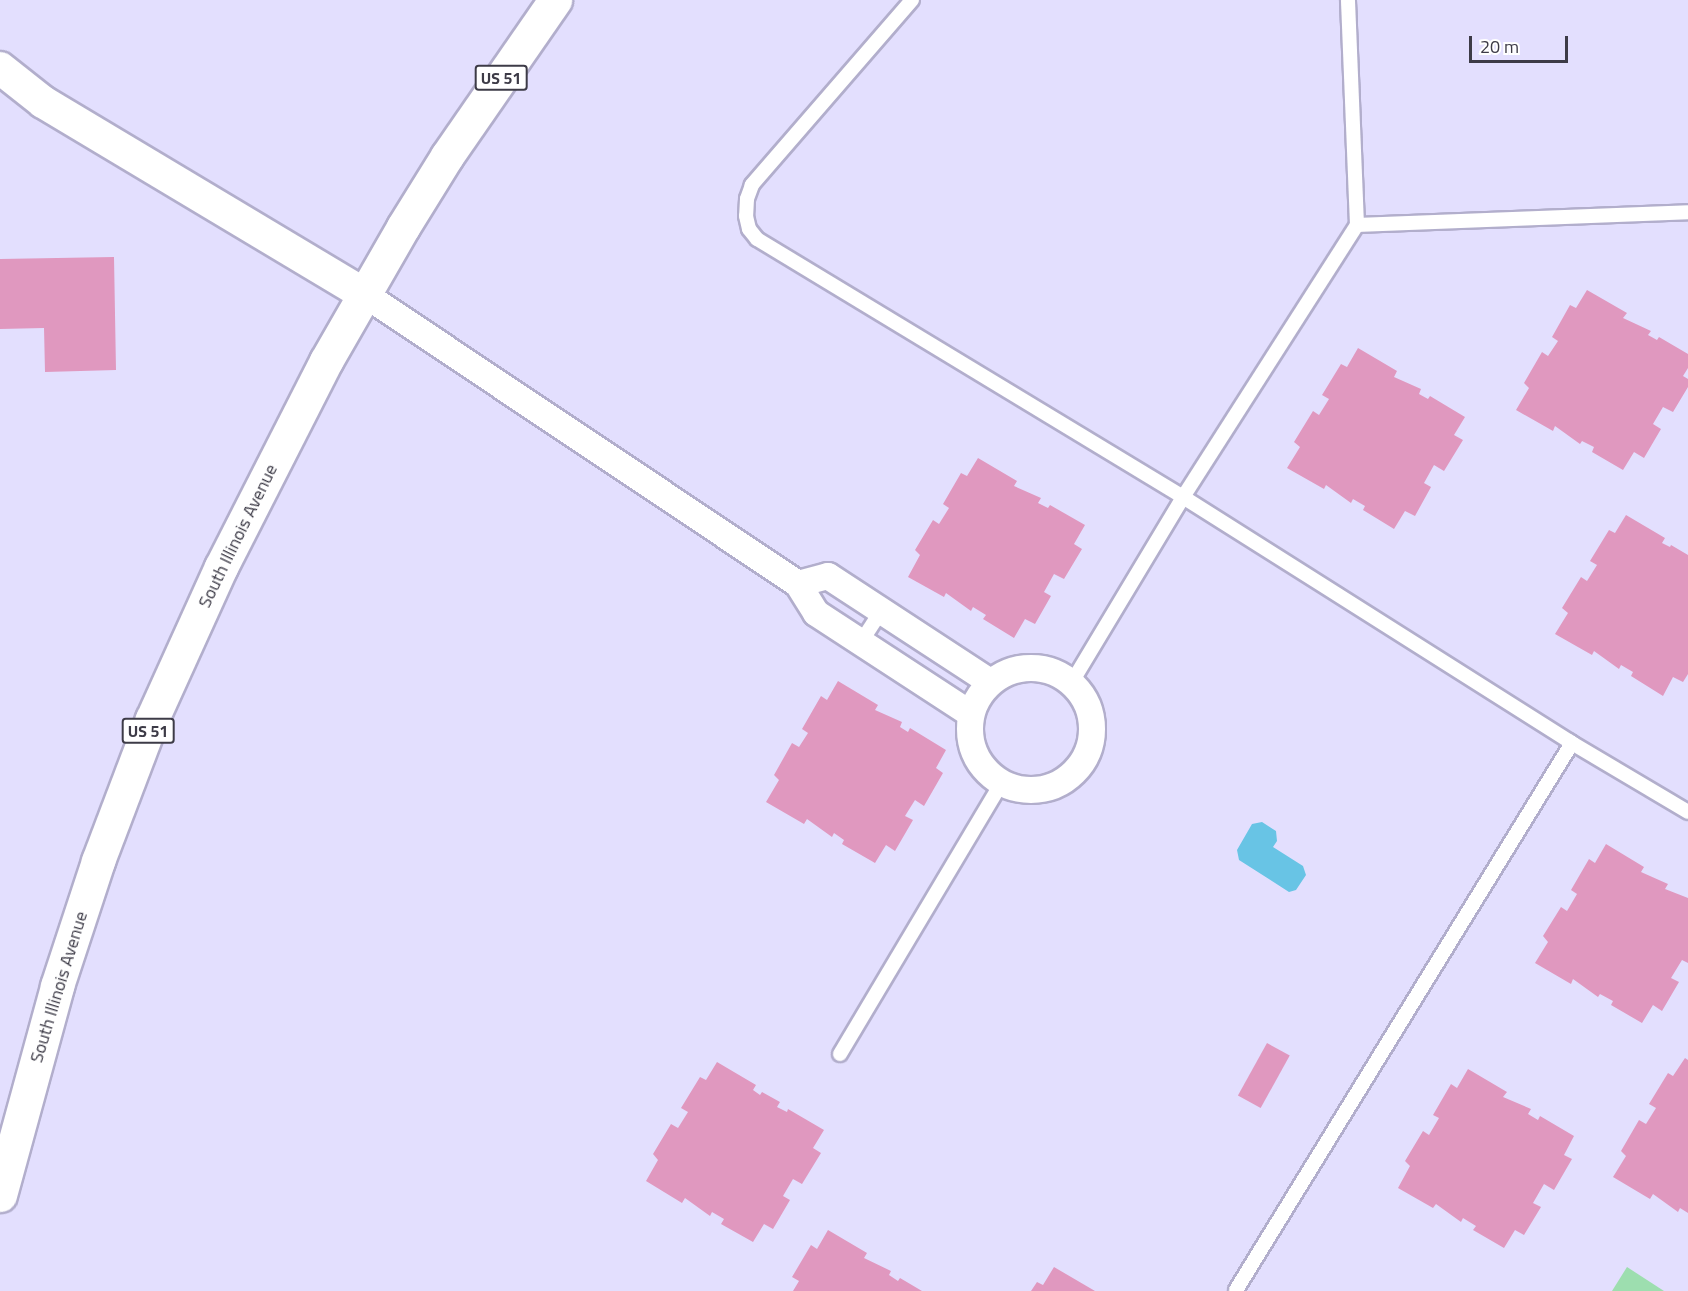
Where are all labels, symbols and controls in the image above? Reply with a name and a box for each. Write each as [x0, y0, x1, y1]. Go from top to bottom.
scale bar [1472, 24, 1571, 62]
text: 20 m [1480, 33, 1519, 60]
road number: US 51 [474, 65, 528, 91]
street label: South Illinois Avenue [194, 461, 282, 611]
road number: US 51 [121, 718, 175, 744]
street label: South Illinois Avenue [26, 909, 92, 1065]

